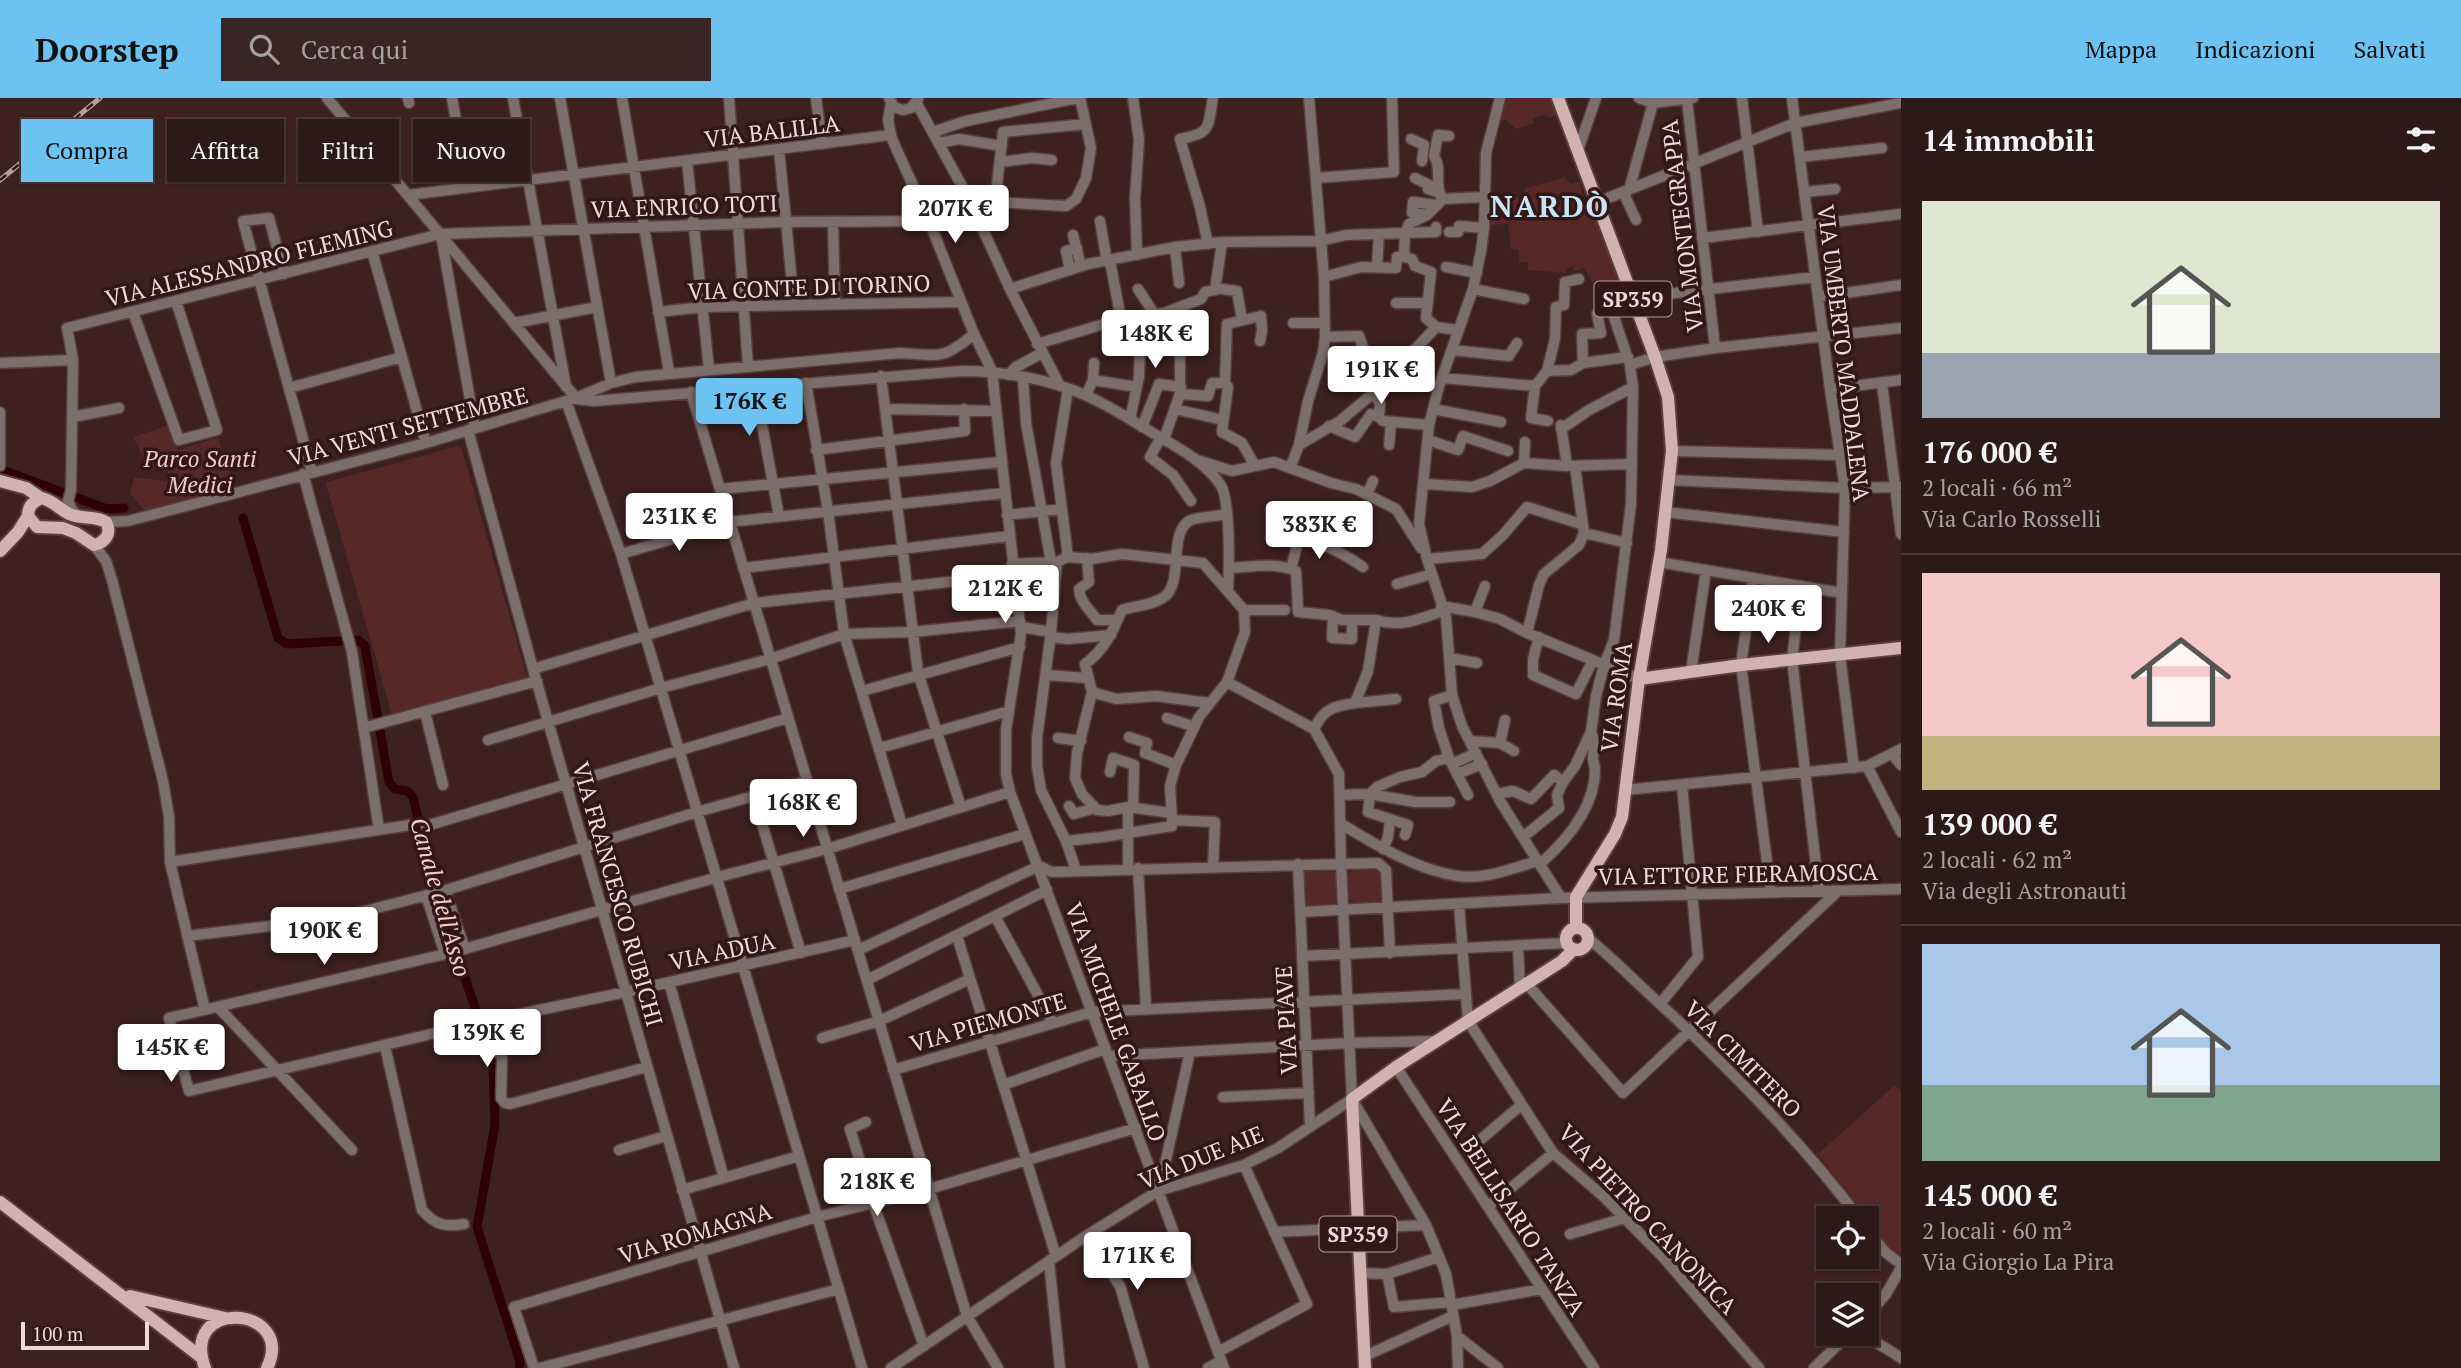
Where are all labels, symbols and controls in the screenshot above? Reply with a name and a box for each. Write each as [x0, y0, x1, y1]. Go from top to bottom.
search box [221, 18, 711, 81]
text: Doorstep [35, 28, 179, 71]
icon: search [245, 30, 283, 68]
text: Cerca qui [301, 32, 408, 66]
text: Mappa [2085, 33, 2157, 65]
text: Indicazioni [2195, 33, 2315, 65]
text: Salvati [2353, 33, 2426, 65]
street label: VIA BALILLA [703, 107, 842, 155]
street label: VIA MONTEGRAPPA [1654, 118, 1710, 334]
chip: Compra [21, 119, 153, 182]
chip: Affitta [167, 119, 284, 182]
chip: Filtri [298, 119, 399, 182]
chip: Nuovo [413, 119, 530, 182]
text: 14 immobili [1922, 120, 2095, 160]
icon: filters [2402, 121, 2440, 159]
pin: 207K € [898, 186, 1012, 245]
district label: NARDÒ [1490, 186, 1610, 226]
street label: VIA ENRICO TOTI [590, 187, 778, 225]
text: 207K € [918, 192, 992, 223]
street label: VIA UMBERTO MADDALENA [1810, 203, 1878, 503]
street label: VIA ALESSANDRO FLEMING [102, 212, 396, 314]
icon: home [2118, 247, 2244, 373]
street label: VIA CONTE DI TORINO [687, 267, 931, 307]
road number: SP359 [1594, 282, 1672, 316]
pin: 148K € [1098, 310, 1212, 370]
text: 148K € [1118, 317, 1192, 348]
pin: 191K € [1324, 346, 1438, 406]
text: 191K € [1344, 353, 1418, 384]
pin: 176K € [692, 378, 806, 438]
street label: VIA VENTI SETTEMBRE [284, 379, 532, 473]
text: 176K € [712, 385, 786, 416]
text: 176 000 € [1922, 432, 2057, 472]
park label: Parco Santi Medici [143, 443, 257, 500]
text: 2 locali · 66 m² [1922, 472, 2072, 503]
pin: 231K € [622, 494, 736, 553]
text: 231K € [642, 500, 716, 531]
pin: 383K € [1262, 502, 1376, 561]
text: Via Carlo Rosselli [1922, 503, 2102, 534]
text: 383K € [1282, 508, 1356, 539]
pin: 212K € [948, 566, 1062, 625]
text: 212K € [968, 572, 1042, 603]
pin: 240K € [1711, 586, 1825, 645]
text: 240K € [1731, 592, 1805, 623]
icon: home [2118, 619, 2244, 745]
street label: VIA ROMA [1593, 639, 1639, 754]
street label: VIA FRANCESCO RUBICHI [565, 758, 671, 1030]
pin: 168K € [746, 780, 860, 839]
text: 168K € [766, 786, 840, 817]
text: 139 000 € [1922, 804, 2057, 844]
water label: Canale dell'Asso [403, 814, 479, 980]
text: 2 locali · 62 m² [1922, 844, 2072, 875]
street label: VIA ETTORE FIERAMOSCA [1598, 856, 1879, 892]
text: Via degli Astronauti [1922, 875, 2127, 906]
street label: VIA MICHELE GABALLO [1058, 898, 1174, 1146]
pin: 190K € [267, 908, 381, 967]
text: 190K € [287, 914, 361, 945]
street label: VIA ADUA [666, 925, 778, 977]
street label: VIA PIAVE [1268, 965, 1304, 1075]
street label: VIA PIEMONTE [906, 985, 1070, 1059]
icon: home [2118, 990, 2244, 1116]
street label: VIA CIMITERO [1678, 994, 1808, 1124]
pin: 139K € [430, 1010, 544, 1069]
text: 139K € [450, 1016, 524, 1047]
pin: 145K € [114, 1024, 228, 1084]
text: 145K € [134, 1031, 208, 1062]
street label: VIA BELLISARIO TANZA [1429, 1092, 1593, 1322]
street label: VIA PIETRO CANONICA [1552, 1117, 1745, 1321]
street label: VIA DUE AIE [1134, 1118, 1268, 1196]
pin: 218K € [820, 1158, 934, 1218]
text: 218K € [840, 1165, 914, 1196]
text: 145 000 € [1922, 1175, 2057, 1215]
street label: VIA ROMAGNA [615, 1195, 776, 1271]
map controls [1816, 1206, 1879, 1346]
button: locate [1816, 1206, 1879, 1269]
text: 2 locali · 60 m² [1922, 1215, 2072, 1246]
road number: SP359 [1320, 1216, 1396, 1252]
pin: 171K € [1080, 1232, 1194, 1292]
text: 171K € [1100, 1239, 1174, 1270]
text: Via Giorgio La Pira [1922, 1246, 2114, 1277]
button: layers [1816, 1283, 1879, 1346]
scale bar [21, 1319, 149, 1351]
text: 100 m [32, 1321, 83, 1346]

